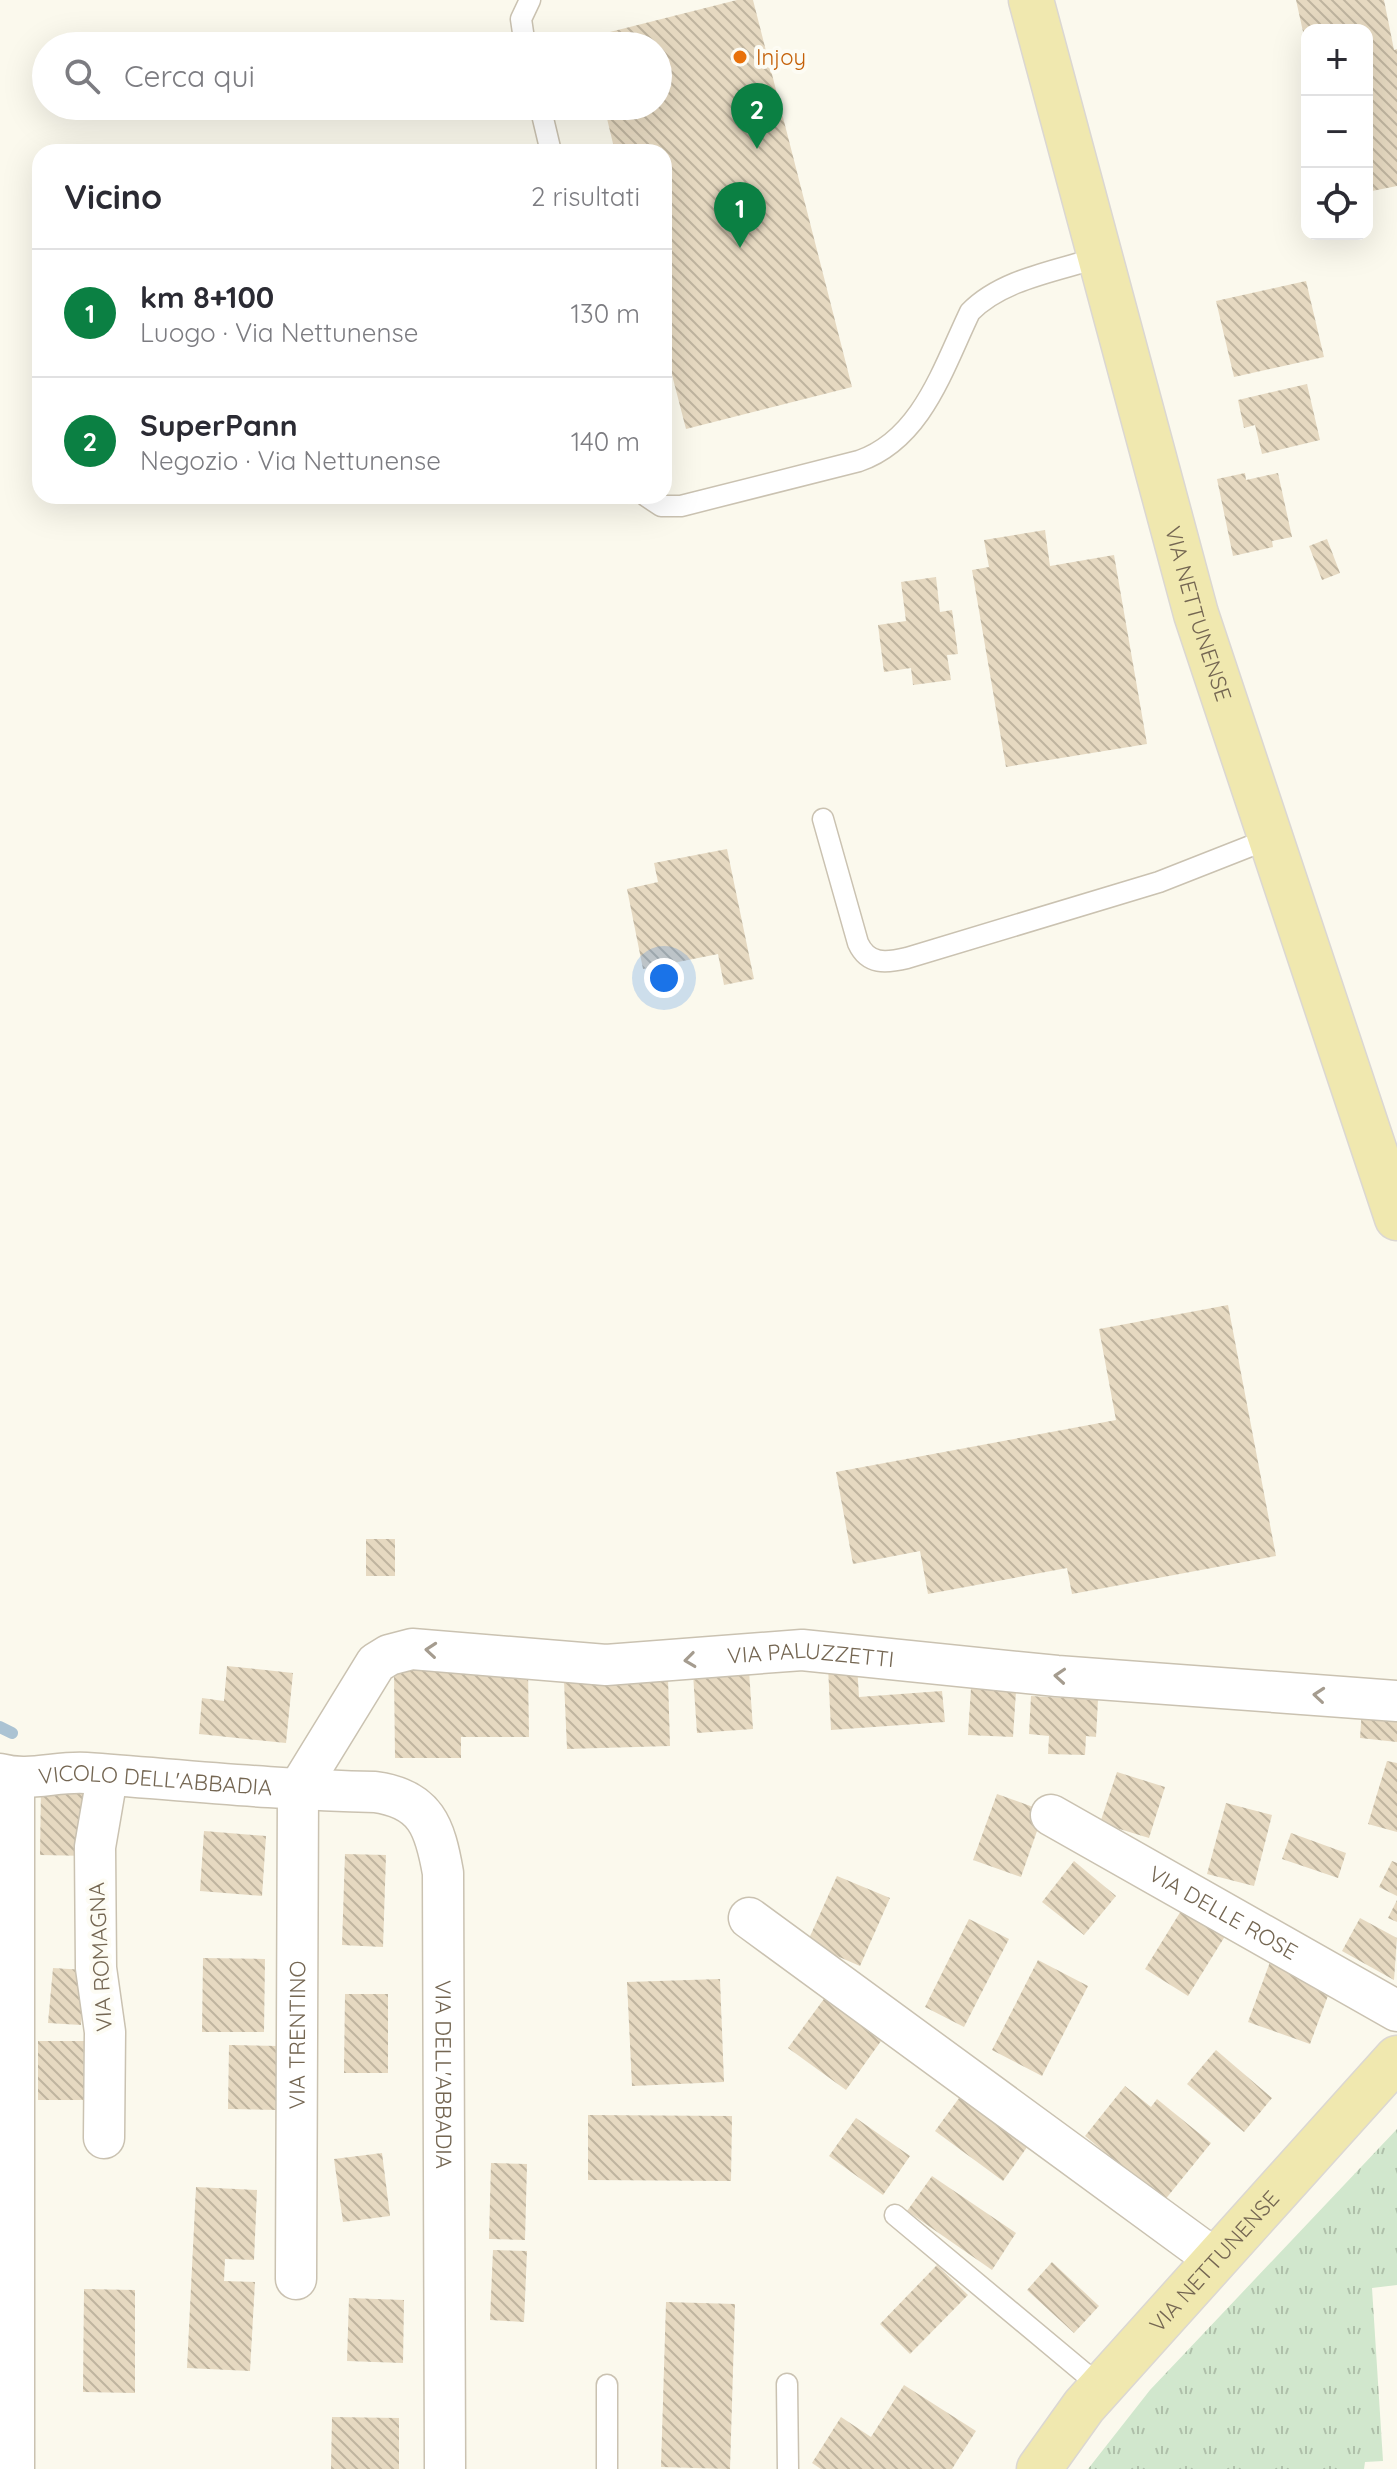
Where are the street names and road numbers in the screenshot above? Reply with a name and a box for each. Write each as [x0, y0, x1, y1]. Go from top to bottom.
street label: VIA NETTUNENSE [1159, 523, 1238, 705]
street label: VIA PALUZZETTI [726, 1636, 895, 1673]
street label: VICOLO DELL'ABBADIA [37, 1759, 273, 1801]
street label: VIA DELLE ROSE [1144, 1859, 1303, 1966]
street label: VIA ROMAGNA [82, 1882, 118, 2032]
street label: VIA TRENTINO [283, 1961, 311, 2109]
street label: VIA DELL'ABBADIA [429, 1980, 458, 2169]
street label: VIA NETTUNENSE [1143, 2185, 1285, 2338]

